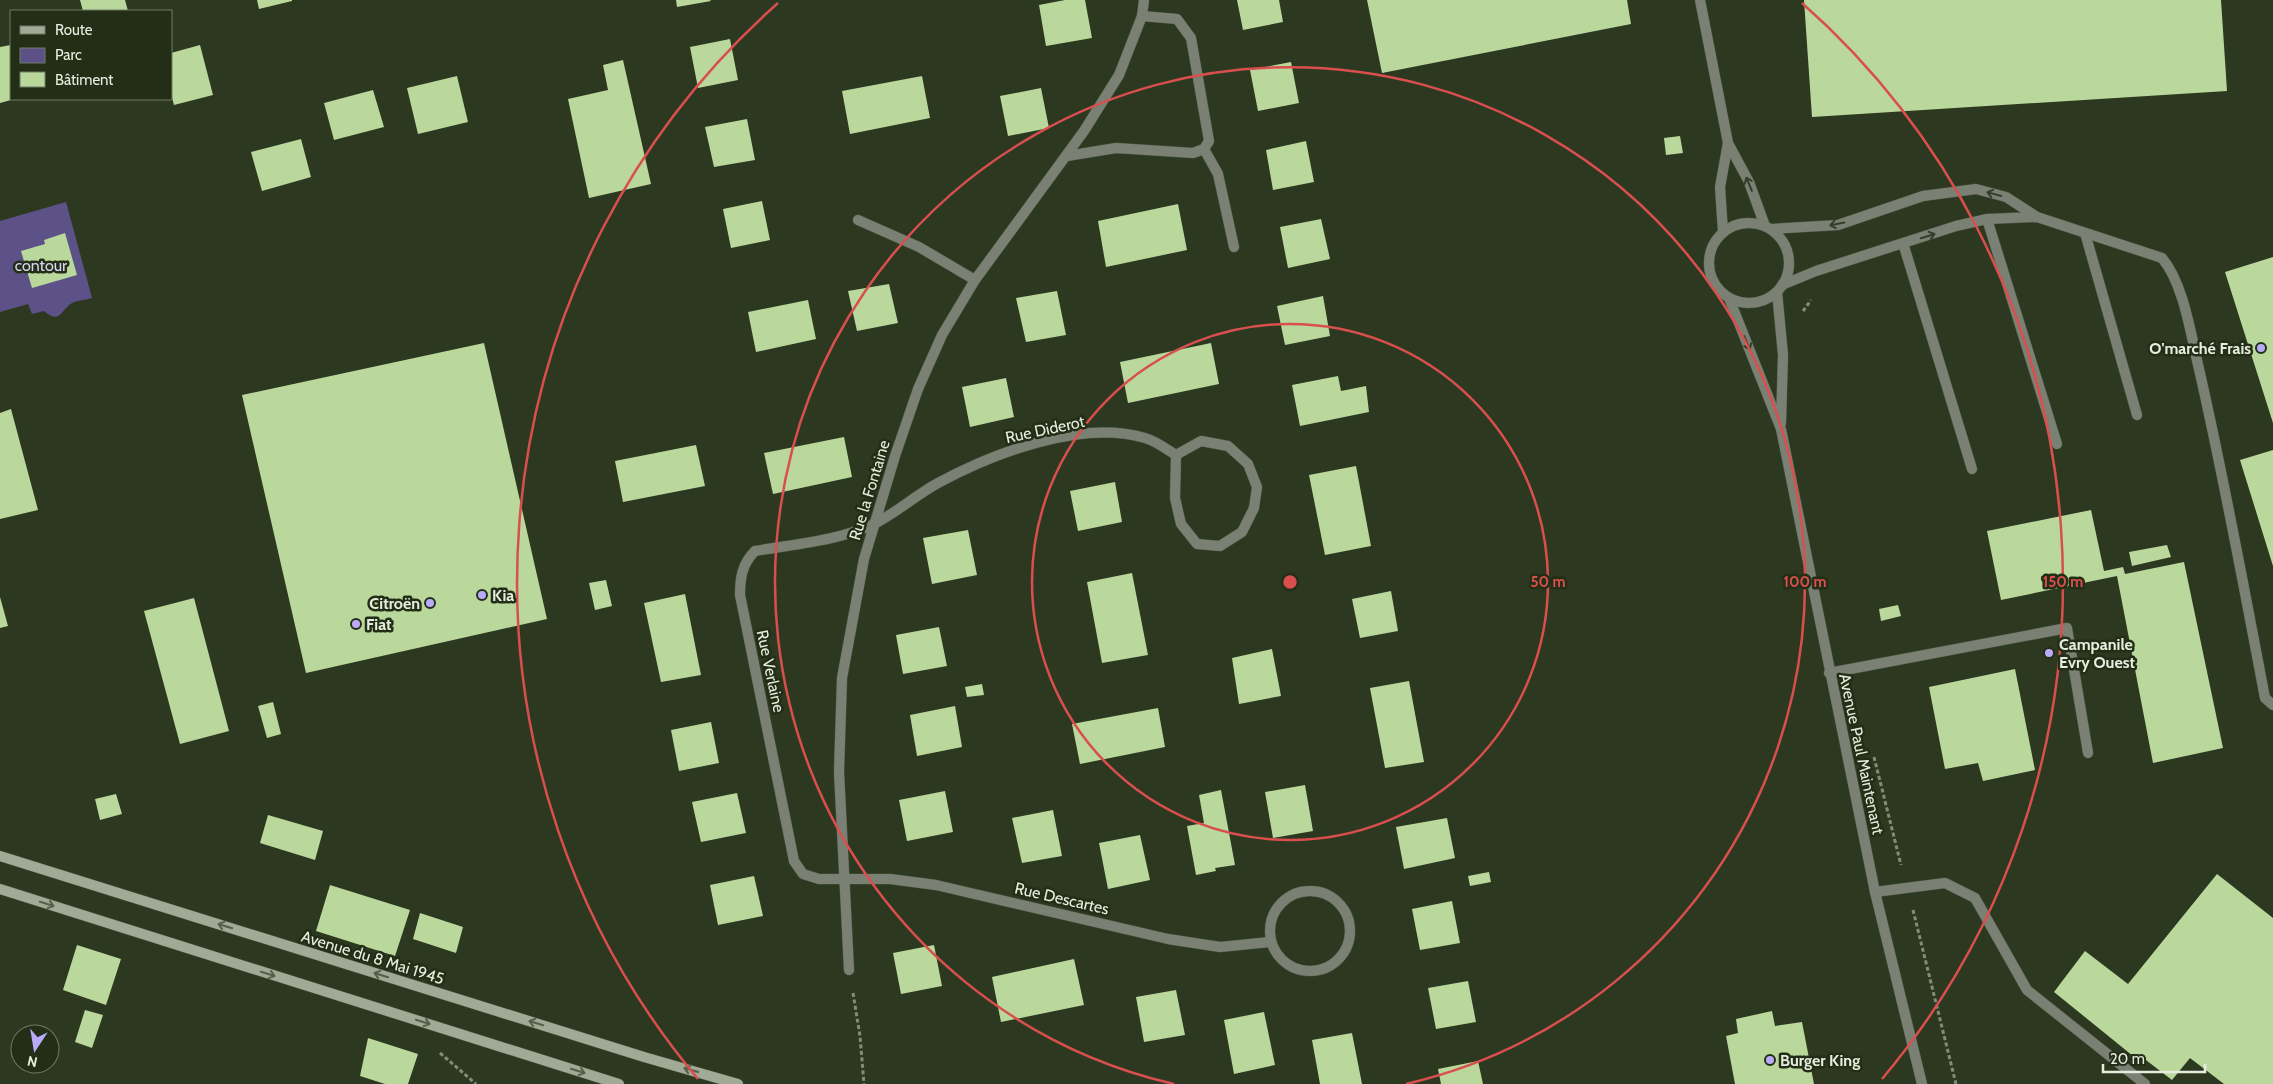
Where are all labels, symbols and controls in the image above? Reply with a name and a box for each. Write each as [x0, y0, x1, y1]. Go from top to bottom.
legend [10, 10, 172, 100]
text: Route [55, 21, 93, 39]
text: Parc [55, 46, 82, 64]
text: Bâtiment [55, 71, 113, 89]
one-way arrow [1744, 177, 1754, 192]
one-way arrow [1987, 189, 2003, 198]
one-way arrow [1830, 219, 1846, 229]
one-way arrow [1919, 230, 1935, 240]
park label: contour [15, 256, 68, 275]
one-way arrow [1743, 335, 1752, 351]
place label: O'marché Frais [2149, 339, 2251, 358]
marker: O'marché Frais [2255, 342, 2267, 354]
street label: Rue Diderot [1004, 412, 1087, 447]
street label: Rue la Fontaine [845, 438, 894, 542]
centre of rings [1281, 573, 1299, 591]
text: 50 m [1530, 573, 1566, 591]
text: 100 m [1783, 573, 1827, 591]
text: 150 m [2043, 573, 2083, 591]
place label: Kia [492, 586, 514, 605]
marker: Kia [476, 589, 488, 601]
place label: Citroën [369, 594, 420, 613]
marker: Citroën [424, 597, 436, 609]
place label: Fiat [366, 615, 392, 634]
marker: Fiat [350, 618, 362, 630]
street label: Rue Verlaine [753, 628, 789, 714]
place label: Campanile Evry Ouest [2059, 635, 2135, 672]
marker: Campanile Evry Ouest [2043, 647, 2055, 659]
street label: Avenue Paul Maintenant [1835, 672, 1888, 837]
street label: Rue Descartes [1013, 878, 1111, 919]
one-way arrow [38, 899, 54, 909]
one-way arrow [218, 921, 234, 931]
street label: Avenue du 8 Mai 1945 [299, 927, 447, 988]
one-way arrow [260, 969, 276, 979]
one-way arrow [373, 969, 389, 979]
one-way arrow [415, 1018, 431, 1028]
one-way arrow [528, 1018, 544, 1028]
north arrow [10, 1024, 60, 1074]
scale bar [2103, 1042, 2206, 1074]
text: 20 m [2110, 1050, 2145, 1068]
place label: Burger King [1780, 1051, 1860, 1070]
text: N [26, 1052, 39, 1072]
marker: Burger King [1764, 1054, 1776, 1066]
one-way arrow [684, 1065, 700, 1075]
one-way arrow [570, 1067, 586, 1077]

